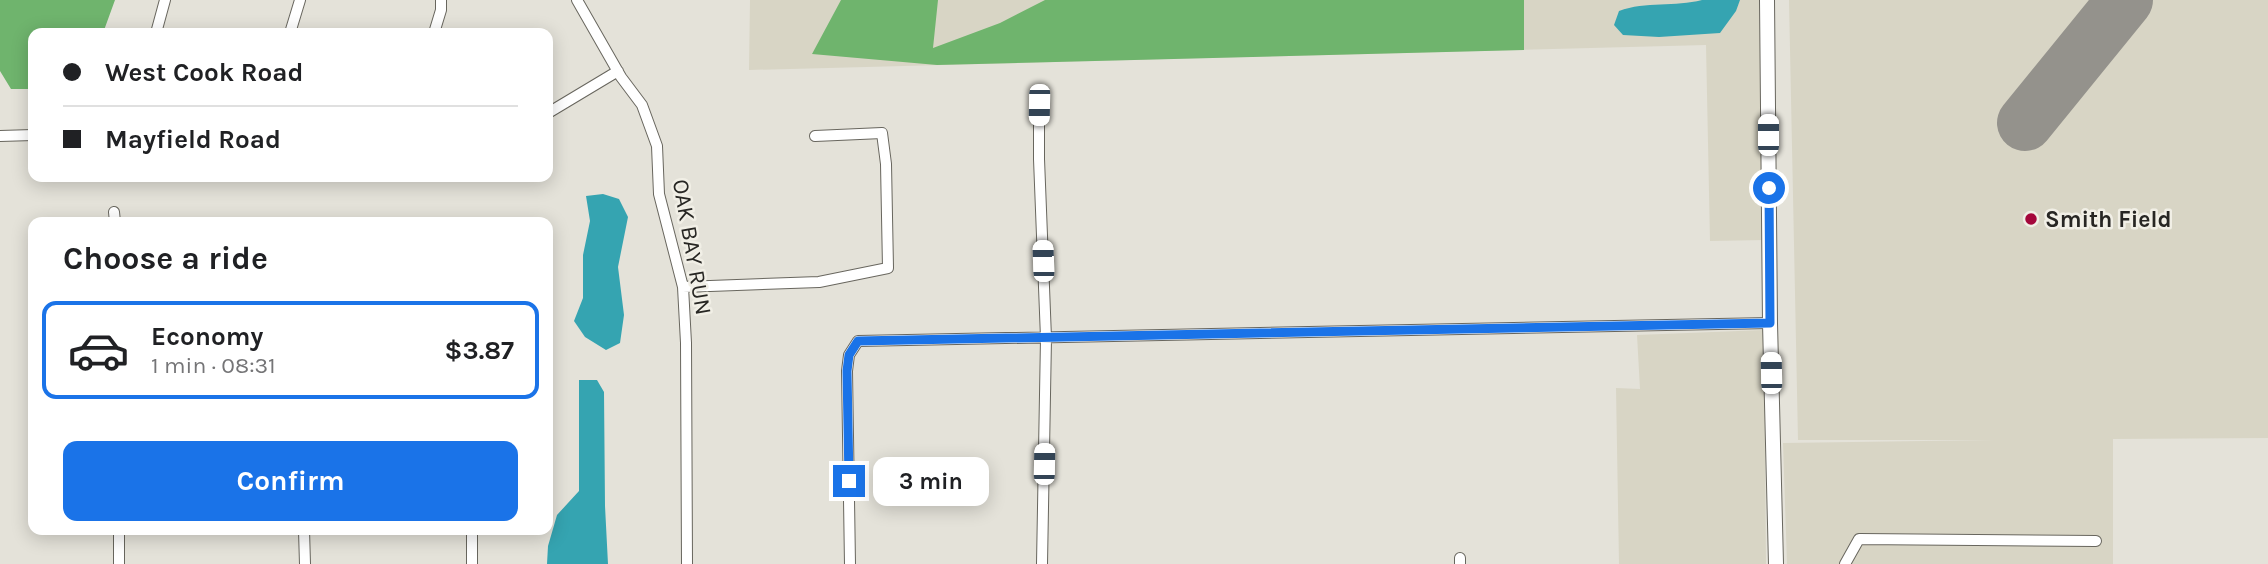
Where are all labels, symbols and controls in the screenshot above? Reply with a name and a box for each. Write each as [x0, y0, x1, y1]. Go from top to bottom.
text: West Cook Road [105, 57, 303, 88]
car [1029, 84, 1050, 126]
car [1758, 114, 1779, 156]
text: Mayfield Road [105, 124, 281, 155]
route start [1753, 172, 1785, 204]
street label: OAK BAY RUN [667, 177, 717, 317]
place label: Smith Field [2045, 206, 2172, 233]
marker: Smith Field [2023, 211, 2039, 227]
text: Choose a ride [63, 240, 268, 277]
car [1032, 240, 1055, 282]
icon: car [67, 319, 130, 382]
text: Economy [151, 321, 263, 352]
text: $3.87 [445, 335, 514, 366]
text: 1 min · 08:31 [151, 352, 276, 379]
car [1761, 352, 1782, 394]
button: Confirm [63, 441, 518, 521]
car [1034, 443, 1055, 485]
callout: 3 min [874, 456, 989, 505]
route end [833, 465, 865, 497]
text: 3 min [899, 468, 963, 495]

